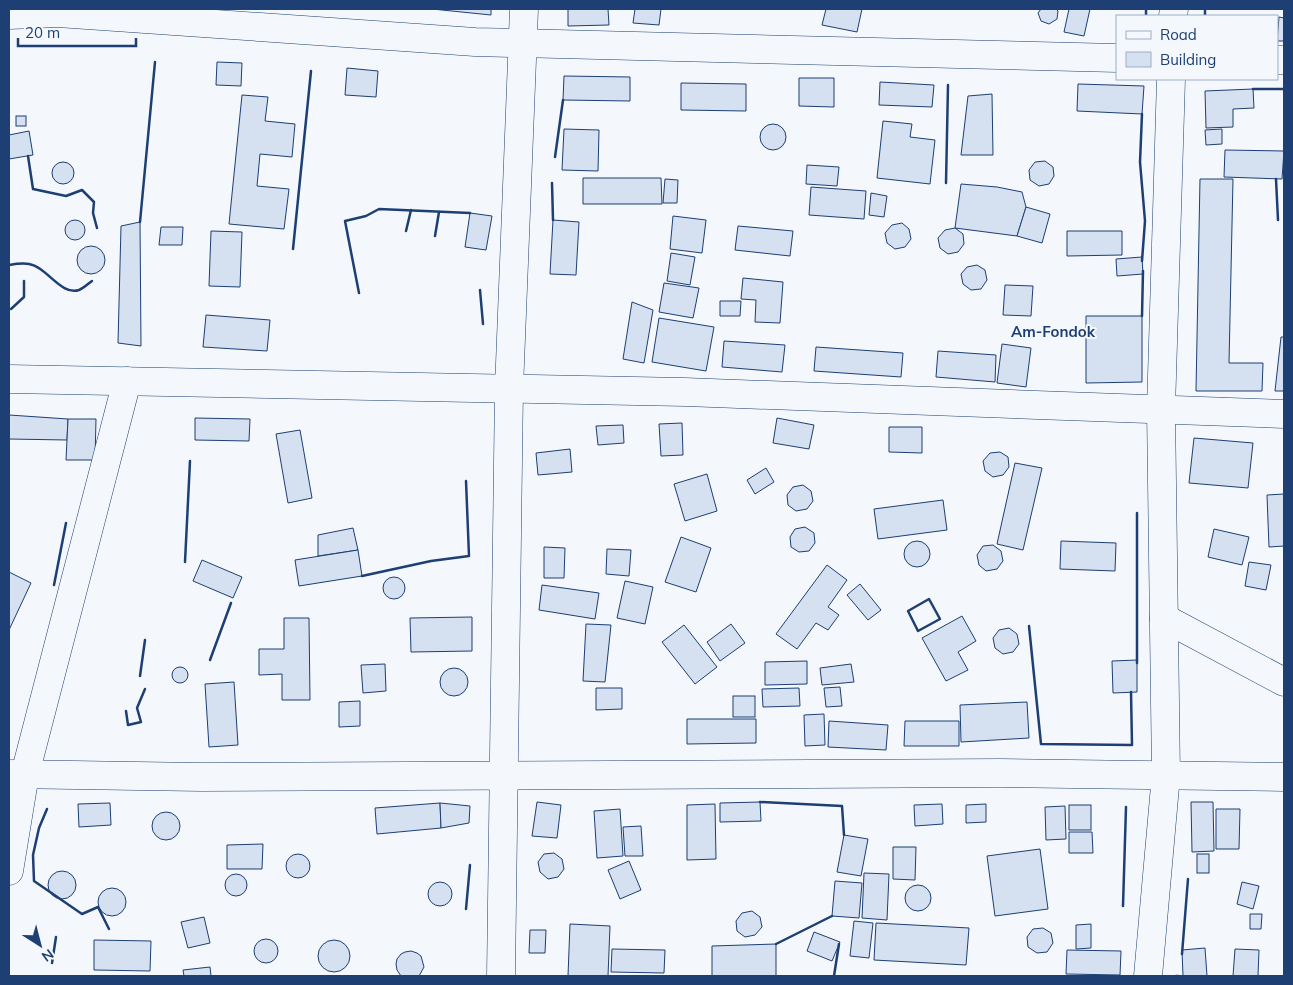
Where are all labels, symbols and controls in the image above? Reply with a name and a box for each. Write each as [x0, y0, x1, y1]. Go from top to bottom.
scale bar [18, 15, 135, 47]
legend [1116, 15, 1278, 80]
text: 20 m [25, 23, 60, 42]
text: Road [1160, 25, 1197, 44]
text: Building [1160, 50, 1216, 69]
district label: Am-Fondok [1011, 322, 1096, 341]
north arrow [15, 920, 65, 970]
text: N [38, 945, 57, 966]

